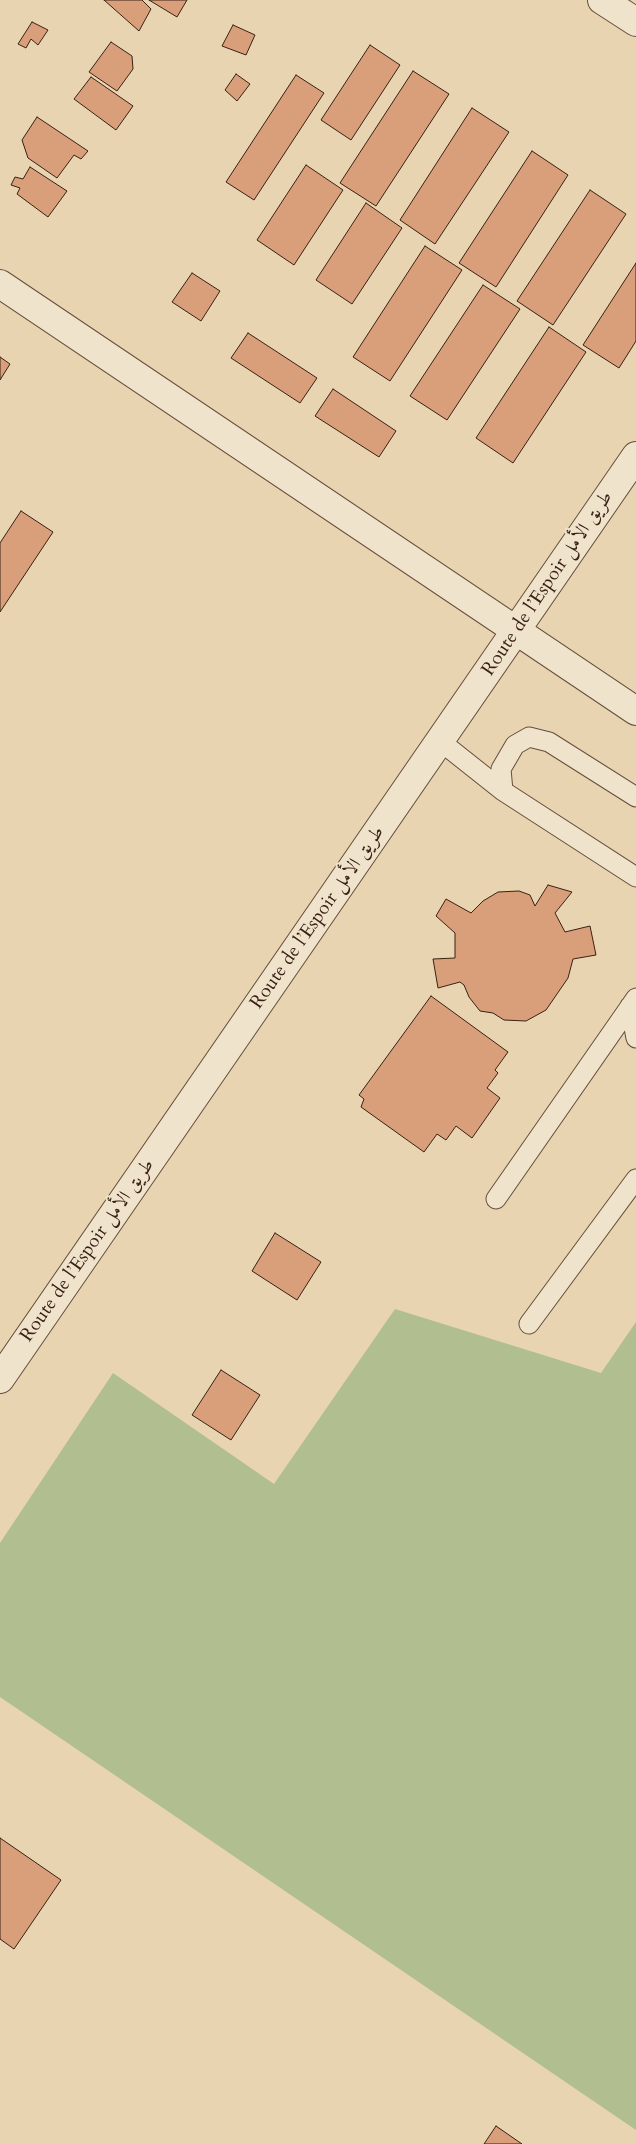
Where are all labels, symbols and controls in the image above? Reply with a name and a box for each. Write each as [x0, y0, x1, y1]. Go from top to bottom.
street label: Route de l’Espoir طريق الأمل [478, 487, 618, 681]
street label: Route de l’Espoir طريق الأمل [246, 822, 390, 1014]
street label: Route de l’Espoir طريق الأمل [16, 1155, 160, 1347]

